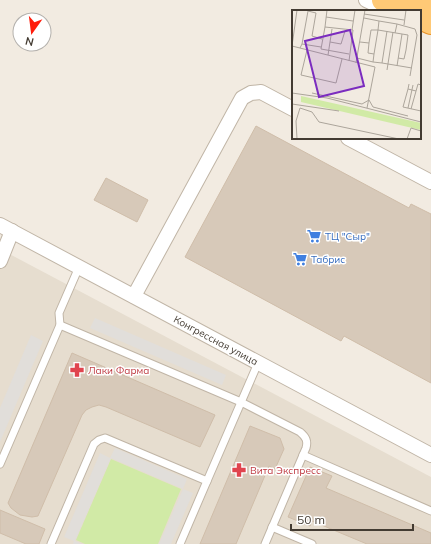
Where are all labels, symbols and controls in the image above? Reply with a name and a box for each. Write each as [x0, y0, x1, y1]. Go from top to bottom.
inset map [292, 10, 421, 139]
north arrow [12, 12, 52, 52]
text: N [24, 34, 35, 50]
supermarket icon: ТЦ "Сыр" [306, 228, 322, 244]
place label: ТЦ "Сыр" [325, 230, 370, 243]
supermarket icon: Табрис [292, 251, 308, 267]
place label: Табрис [311, 253, 345, 266]
street label: Конгрессная улица [171, 313, 260, 368]
pharmacy icon: Лаки Фарма [69, 362, 85, 378]
place label: Лаки Фарма [88, 364, 149, 377]
pharmacy icon: Вита Экспресс [231, 462, 247, 478]
place label: Вита Экспресс [250, 464, 321, 477]
scale bar [291, 506, 413, 532]
text: 50 m [297, 512, 325, 527]

